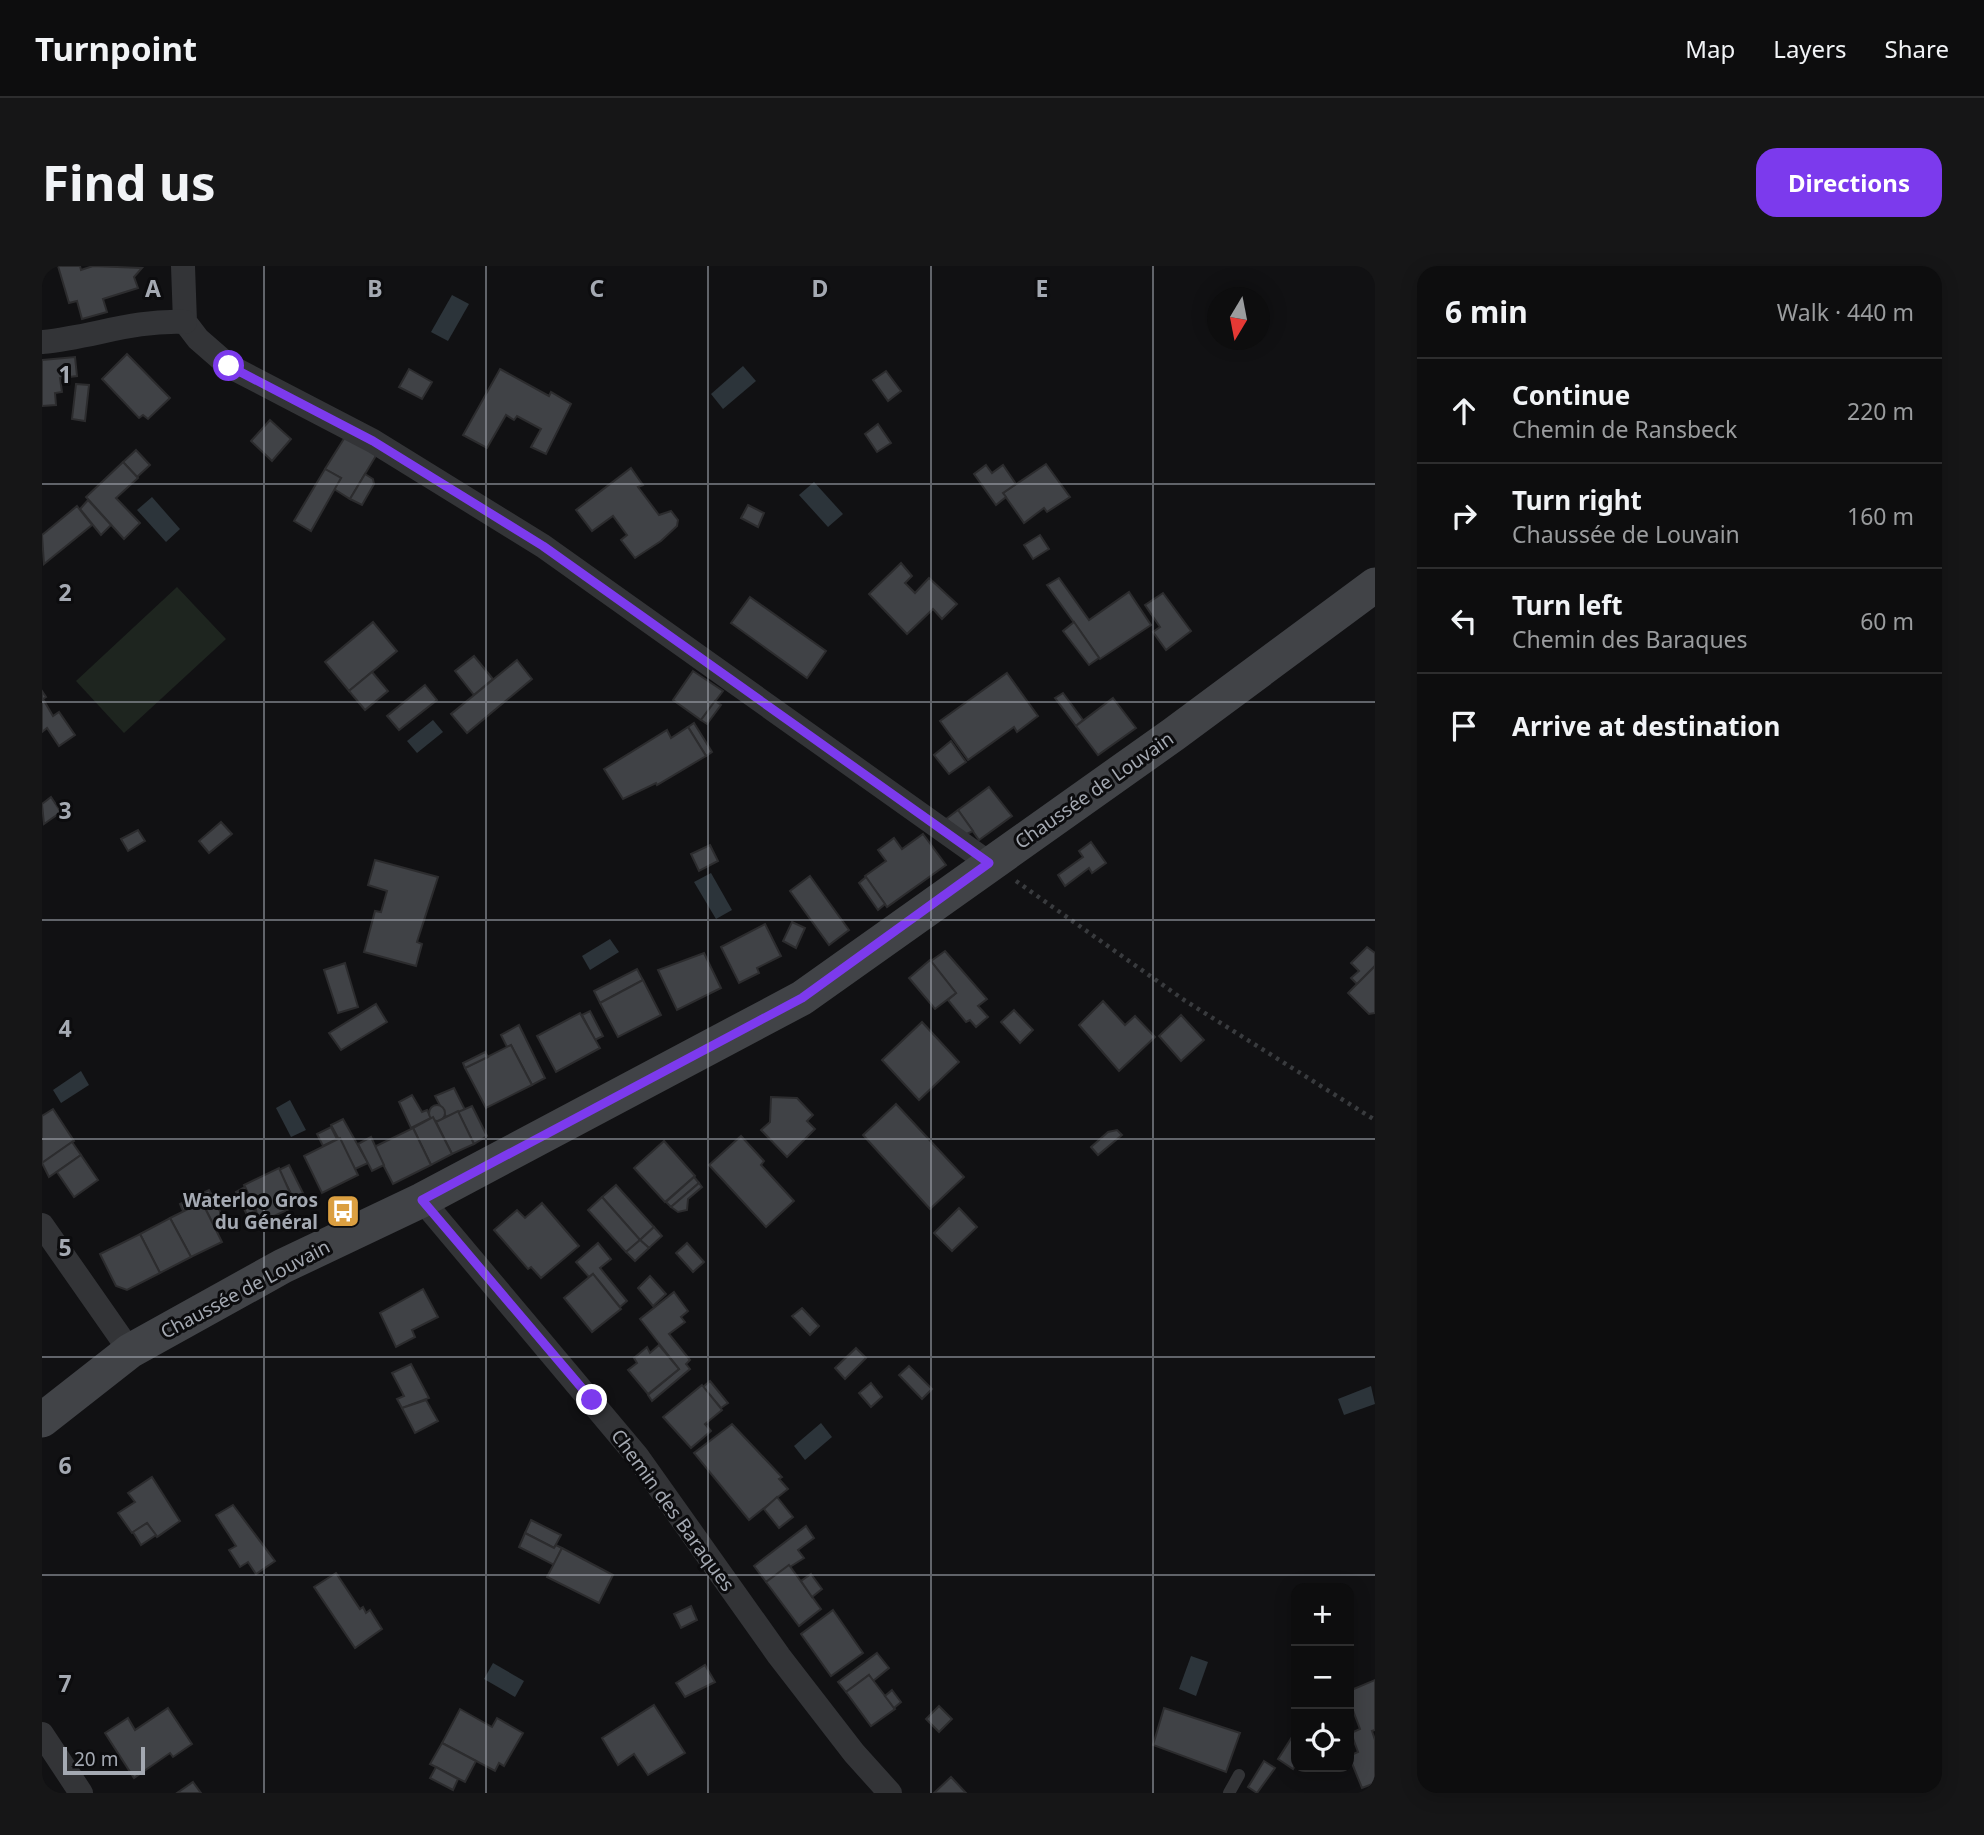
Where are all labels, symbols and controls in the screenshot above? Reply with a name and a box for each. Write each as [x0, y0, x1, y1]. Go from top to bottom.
text: Turnpoint [35, 26, 197, 71]
text: Map [1685, 32, 1735, 65]
text: Layers [1773, 32, 1847, 65]
text: Share [1885, 32, 1949, 65]
button: Directions [1756, 148, 1942, 217]
text: Find us [42, 149, 216, 215]
text: A [145, 272, 161, 304]
text: B [367, 272, 383, 304]
text: C [590, 272, 605, 304]
text: D [812, 272, 828, 304]
text: E [1036, 272, 1048, 304]
north arrow [1207, 287, 1270, 350]
text: 6 min [1445, 291, 1528, 332]
text: Walk · 440 m [1777, 296, 1914, 328]
route start [213, 350, 244, 381]
text: 1 [58, 358, 72, 390]
text: Continue [1512, 377, 1630, 413]
icon: ahead [1445, 392, 1483, 430]
text: 220 m [1847, 395, 1914, 427]
text: Chemin de Ransbeck [1512, 413, 1737, 445]
text: Turn right [1512, 482, 1642, 518]
icon: right [1445, 497, 1483, 535]
text: 160 m [1847, 500, 1914, 532]
text: Chaussée de Louvain [1512, 518, 1740, 550]
text: 2 [58, 576, 72, 608]
text: Turn left [1512, 587, 1623, 623]
icon: left [1445, 602, 1483, 640]
text: 60 m [1860, 605, 1914, 637]
text: Chemin des Baraques [1512, 623, 1748, 655]
icon: arrive [1445, 707, 1483, 745]
text: Arrive at destination [1512, 708, 1781, 744]
street label: Chaussée de Louvain [1009, 725, 1179, 855]
text: 3 [58, 794, 72, 826]
text: 4 [58, 1012, 72, 1044]
place label: Waterloo Gros du Général [183, 1187, 318, 1235]
bus stop icon: Waterloo Gros du Général [324, 1192, 362, 1230]
text: 5 [58, 1231, 72, 1263]
street label: Chaussée de Louvain [156, 1233, 334, 1345]
route end [576, 1384, 607, 1415]
street label: Chemin des Baraques [605, 1424, 741, 1596]
text: 6 [58, 1449, 72, 1481]
map controls [1291, 1583, 1354, 1772]
button: + [1291, 1583, 1354, 1646]
button: − [1291, 1646, 1354, 1709]
text: 7 [58, 1667, 72, 1699]
button: locate [1291, 1709, 1354, 1772]
scale bar [63, 1744, 145, 1776]
text: 20 m [74, 1746, 118, 1772]

